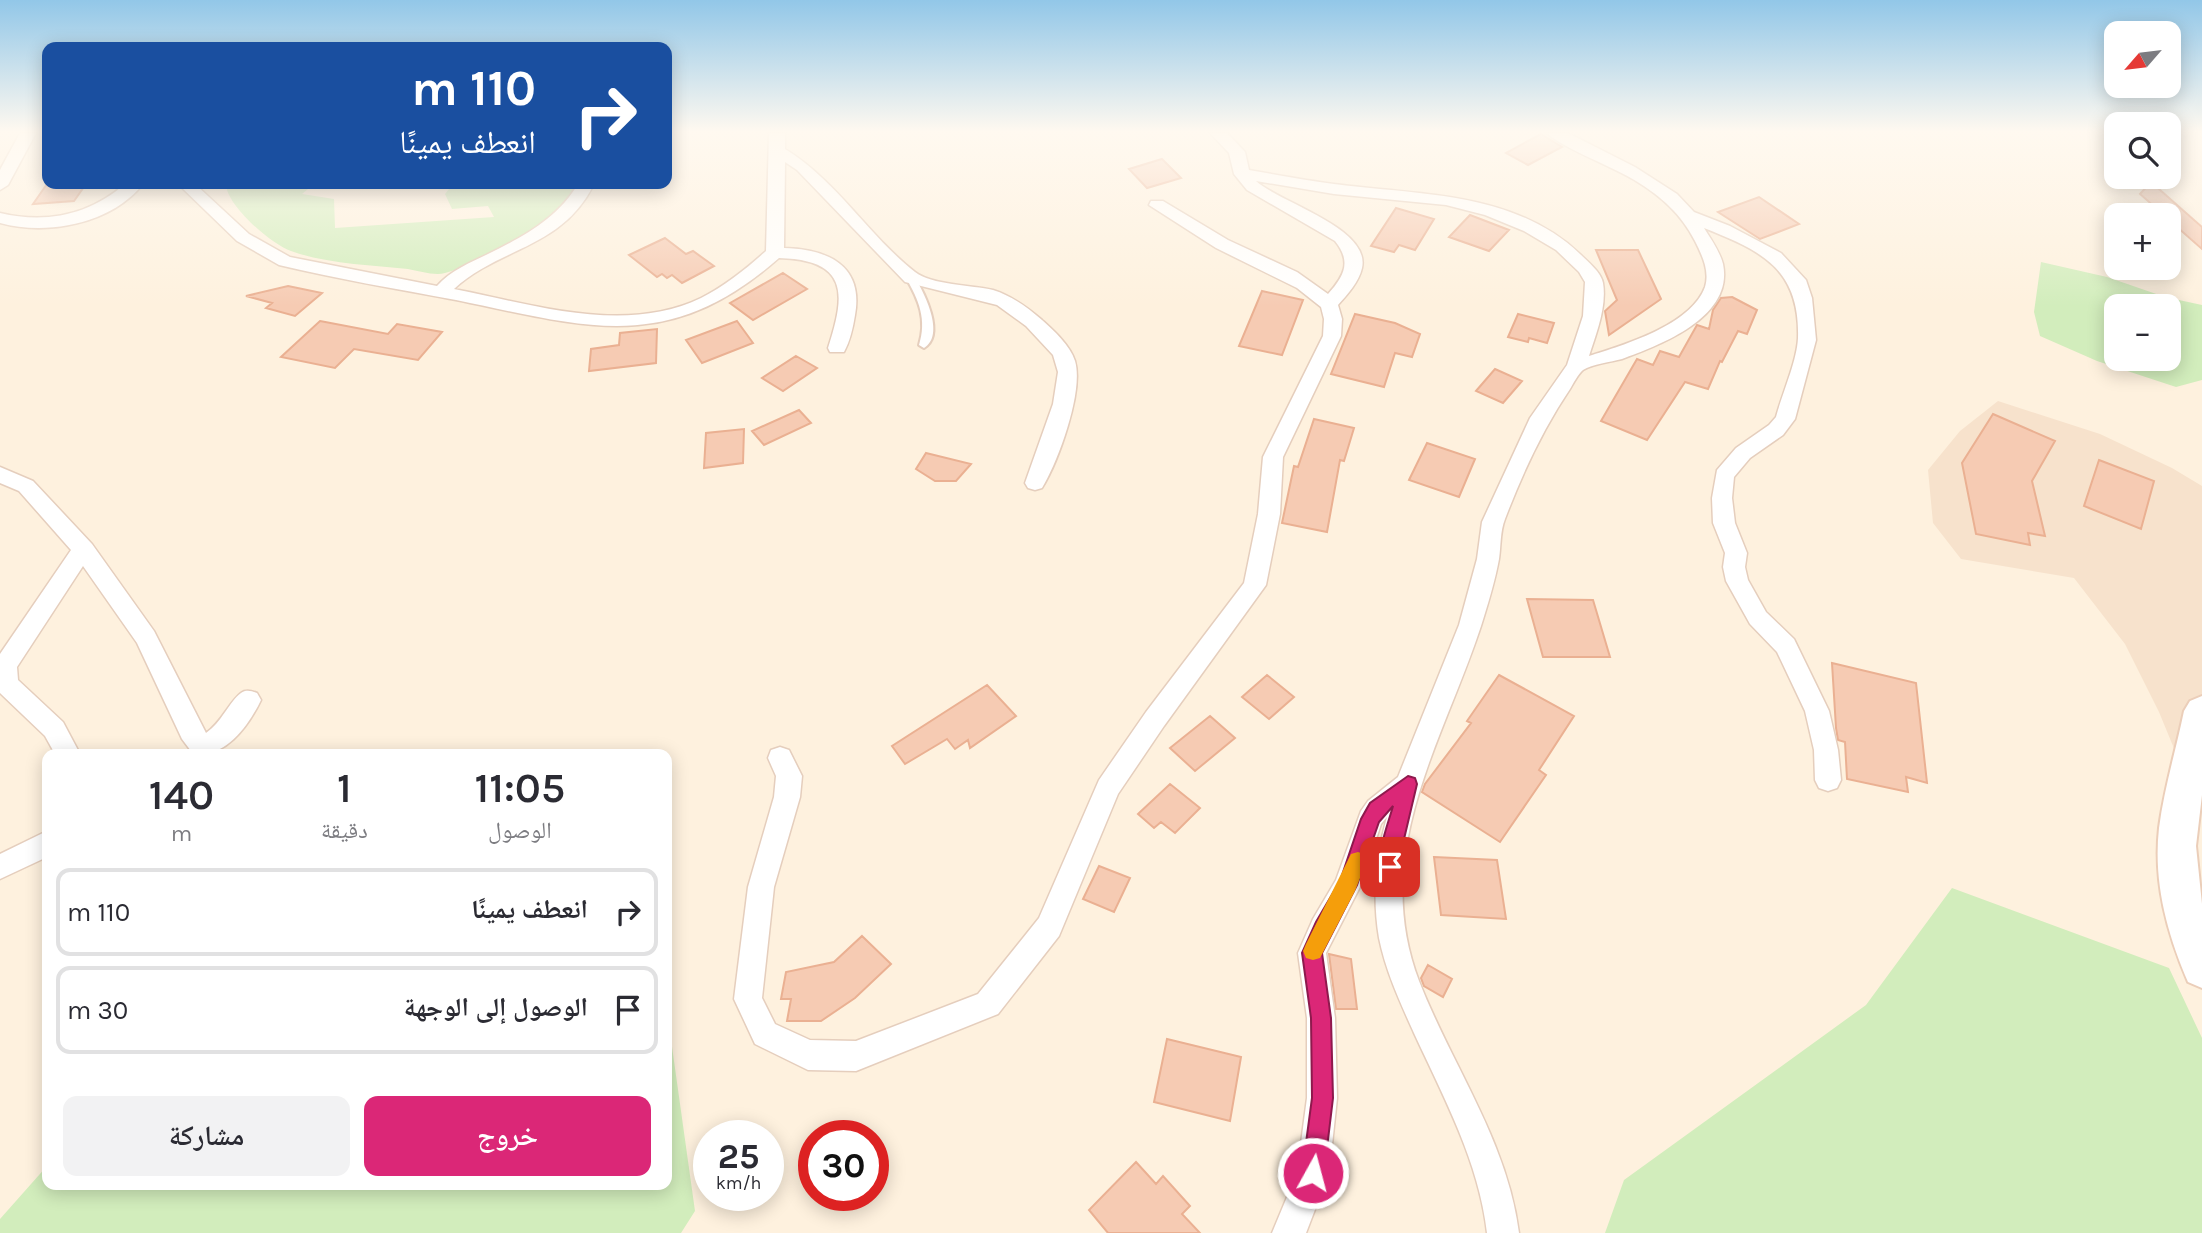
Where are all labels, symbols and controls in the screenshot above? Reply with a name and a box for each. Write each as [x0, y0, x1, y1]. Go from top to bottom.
north arrow [2104, 21, 2180, 98]
map controls [2104, 21, 2181, 371]
text: 110 m [411, 60, 536, 117]
icon: right [560, 70, 651, 161]
button: search [2104, 112, 2181, 189]
text: انعطف يمينًا [399, 124, 536, 161]
button: + [2104, 203, 2181, 280]
button: − [2104, 294, 2181, 371]
text: 1 [337, 763, 352, 813]
text: 11:05 [475, 763, 565, 813]
text: 140 [149, 770, 214, 820]
text: دقيقة [321, 817, 368, 844]
text: الوصول [488, 817, 552, 844]
text: m [171, 820, 192, 847]
pin [1360, 837, 1420, 897]
icon: arrive [1371, 848, 1409, 886]
icon: right [609, 893, 647, 931]
text: انعطف يمينًا [471, 894, 588, 925]
text: 110 m [67, 897, 130, 928]
icon: arrive [609, 991, 647, 1029]
text: الوصول إلى الوجهة [404, 992, 588, 1023]
text: 30 m [67, 995, 128, 1026]
button: مشاركة [63, 1096, 350, 1176]
button: خروج [364, 1096, 651, 1176]
speed limit sign: 30 [798, 1120, 889, 1211]
text: 25 [718, 1136, 759, 1177]
position arrow [1276, 1136, 1350, 1210]
text: km/h [716, 1172, 761, 1194]

